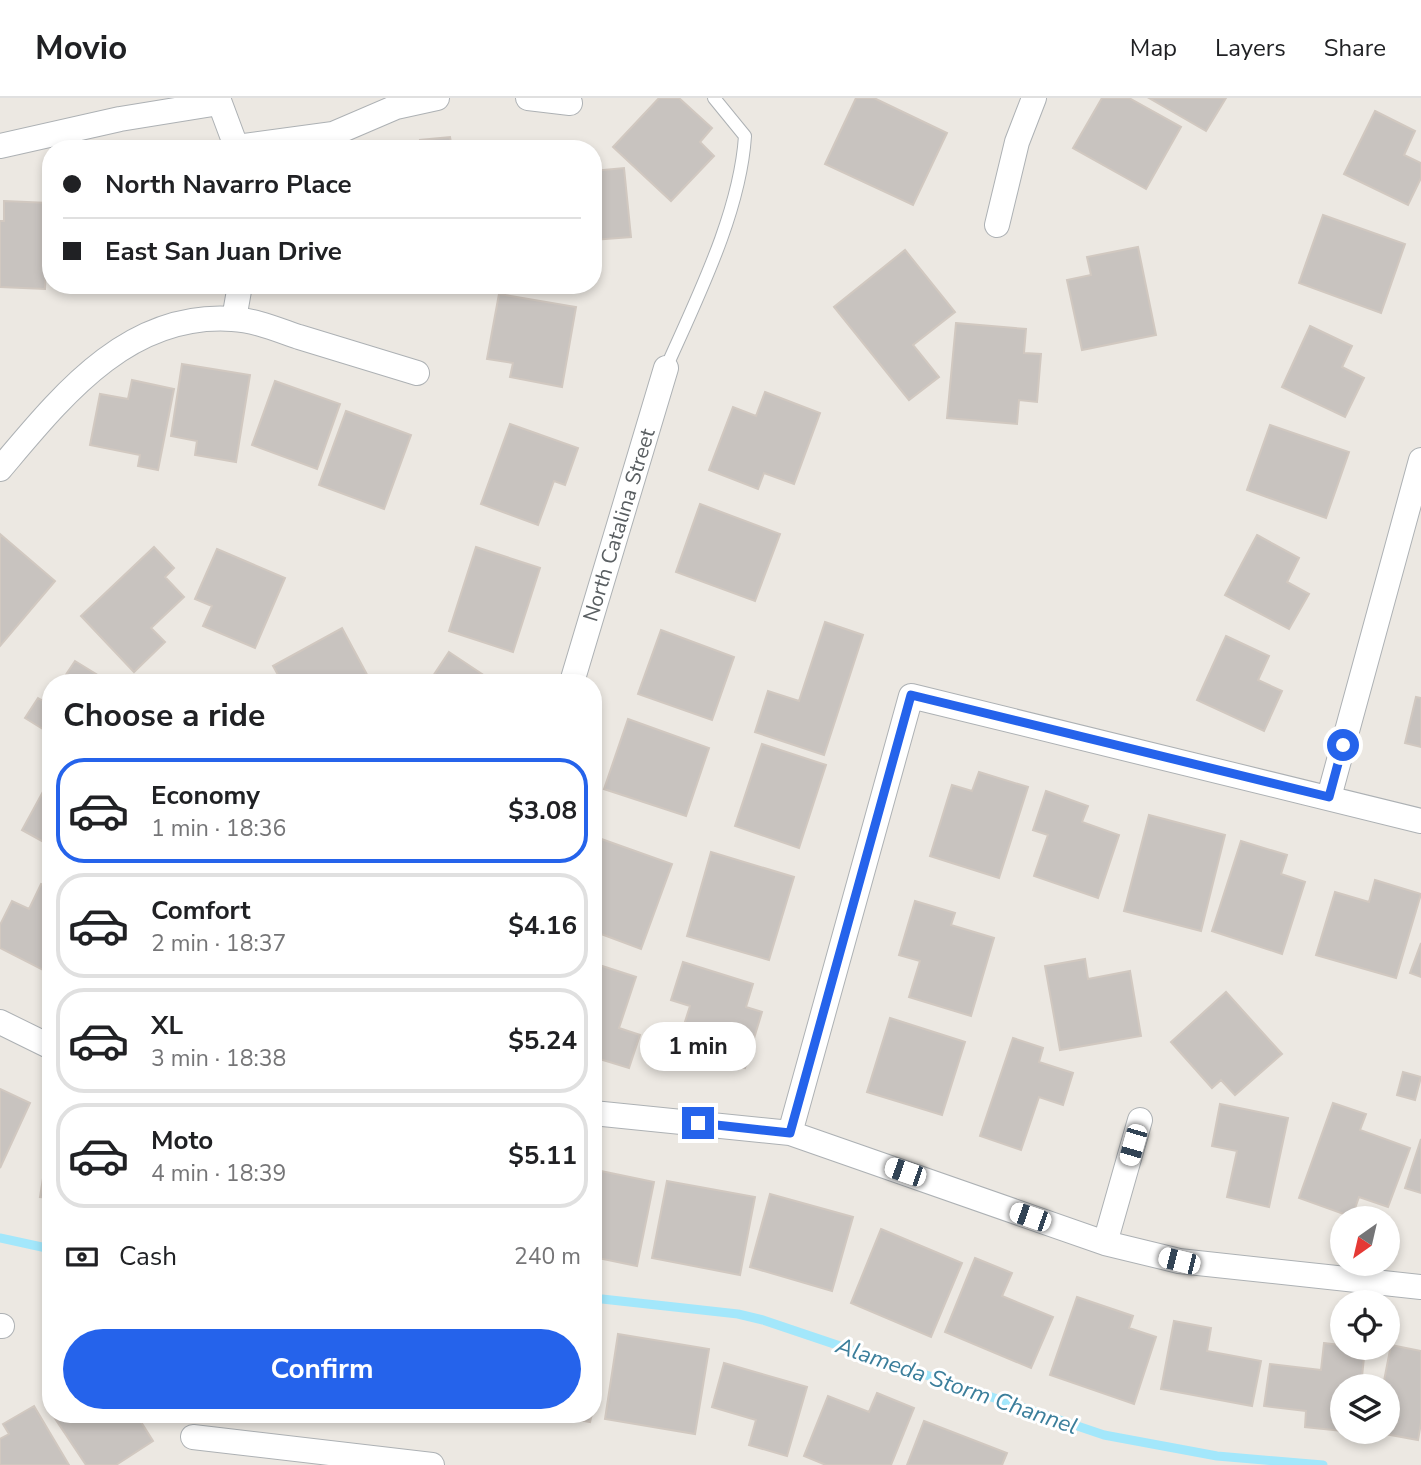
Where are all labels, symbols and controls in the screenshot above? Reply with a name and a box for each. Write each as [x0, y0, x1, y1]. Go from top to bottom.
text: Movio [35, 26, 127, 71]
text: Map [1130, 32, 1177, 64]
text: Layers [1215, 32, 1286, 64]
text: Share [1324, 32, 1386, 64]
text: North Navarro Place [105, 167, 352, 202]
text: East San Juan Drive [105, 234, 342, 269]
street label: North Catalina Street [576, 425, 662, 625]
text: Choose a ride [63, 694, 265, 737]
route start [1327, 729, 1359, 761]
text: Economy [151, 778, 260, 813]
icon: car [67, 779, 130, 842]
text: $3.08 [508, 793, 577, 828]
text: 1 min · 18:36 [151, 813, 286, 844]
text: Comfort [151, 893, 251, 928]
icon: car [67, 894, 130, 957]
text: $4.16 [508, 908, 577, 943]
text: 2 min · 18:37 [151, 928, 286, 959]
text: XL [151, 1008, 183, 1043]
icon: car [67, 1009, 130, 1072]
callout: 1 min [640, 1021, 756, 1070]
text: $5.24 [508, 1023, 577, 1058]
text: 1 min [668, 1031, 728, 1062]
text: 3 min · 18:38 [151, 1043, 286, 1074]
route end [682, 1107, 714, 1139]
car [1118, 1122, 1149, 1168]
text: Moto [151, 1123, 213, 1158]
icon: car [67, 1124, 130, 1187]
text: $5.11 [508, 1138, 577, 1173]
car [882, 1155, 929, 1189]
text: 4 min · 18:39 [151, 1158, 286, 1189]
car [1007, 1200, 1054, 1234]
north arrow [1330, 1206, 1400, 1276]
map controls [1330, 1206, 1400, 1444]
icon: cash [63, 1238, 101, 1276]
text: Cash [119, 1239, 177, 1274]
text: 240 m [514, 1241, 581, 1272]
car [1157, 1246, 1202, 1276]
button: locate [1330, 1290, 1400, 1360]
button: Confirm [63, 1329, 581, 1409]
water label: Alameda Storm Channel [831, 1330, 1082, 1442]
button: layers [1330, 1374, 1400, 1444]

